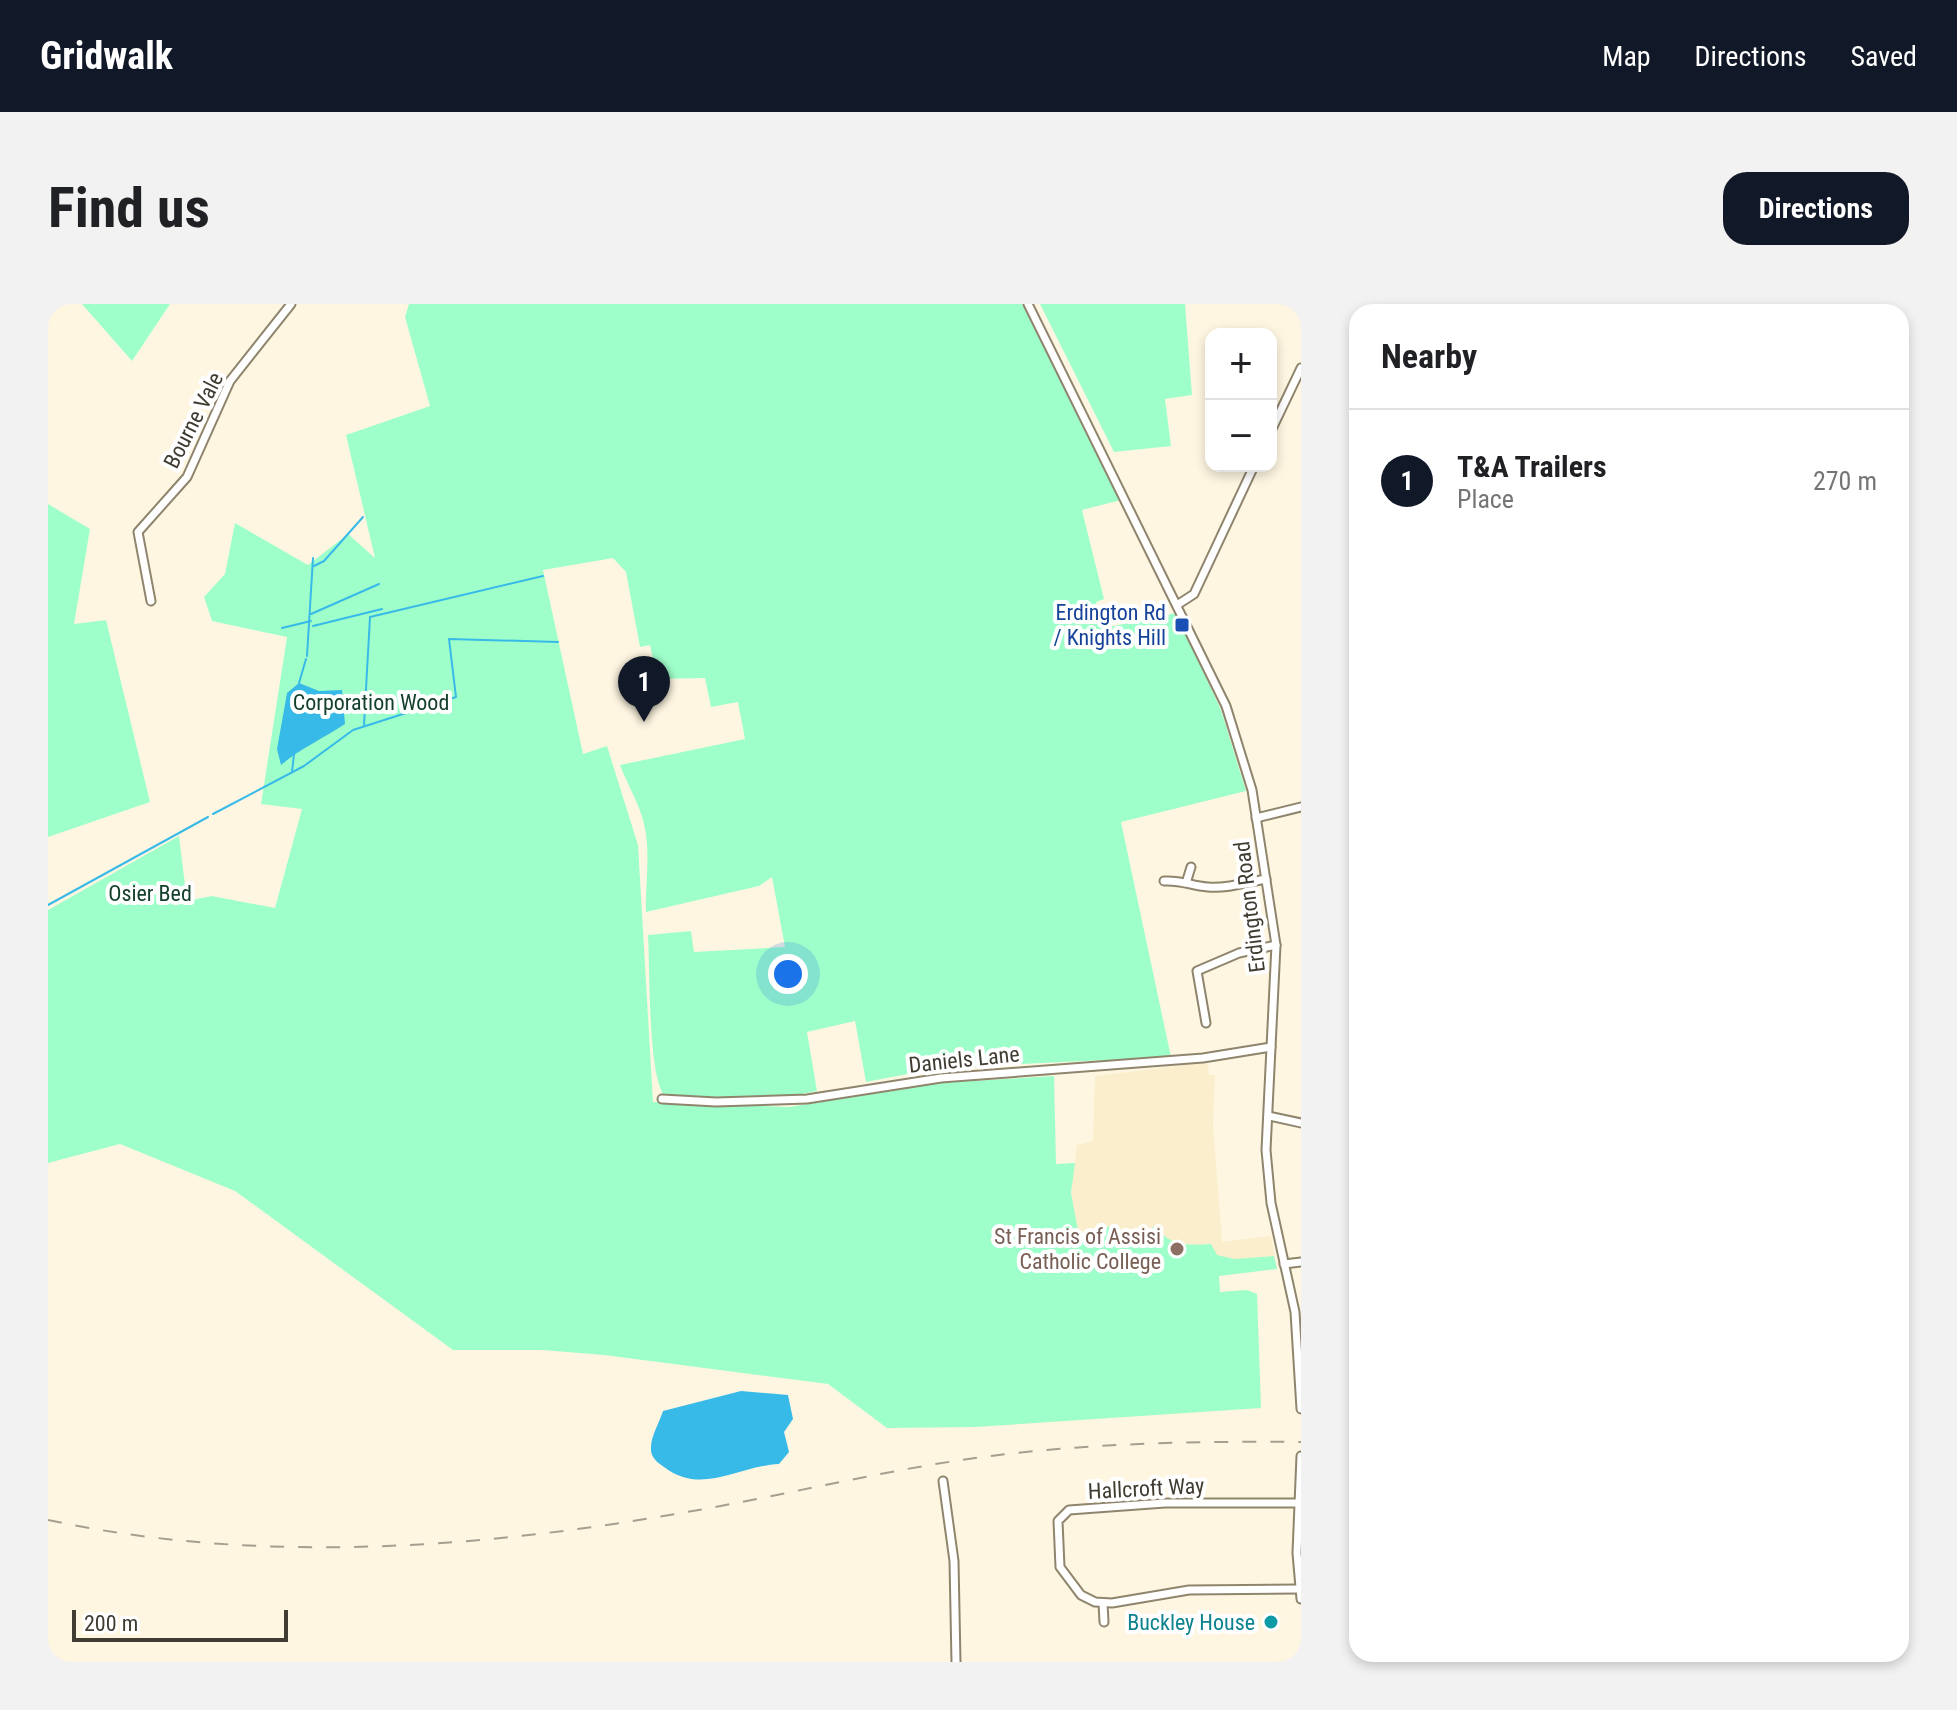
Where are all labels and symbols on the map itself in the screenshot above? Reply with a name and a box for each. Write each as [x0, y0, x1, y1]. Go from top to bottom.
street label: Bourne Vale [159, 368, 228, 472]
place label: Erdington Rd / Knights Hill [1053, 600, 1166, 650]
marker: Erdington Rd / Knights Hill [1173, 616, 1191, 634]
pin: 1 [618, 656, 670, 722]
park label: Corporation Wood [293, 690, 449, 715]
street label: Erdington Road [1229, 840, 1270, 974]
park label: Osier Bed [108, 881, 192, 906]
your location [768, 954, 808, 994]
street label: Daniels Lane [907, 1041, 1021, 1078]
place label: St Francis of Assisi Catholic College [994, 1224, 1161, 1274]
marker: St Francis of Assisi Catholic College [1168, 1240, 1186, 1258]
street label: Hallcroft Way [1087, 1473, 1205, 1504]
scale bar [72, 1606, 288, 1642]
place label: Buckley House [1127, 1610, 1255, 1635]
marker: Buckley House [1262, 1613, 1280, 1631]

